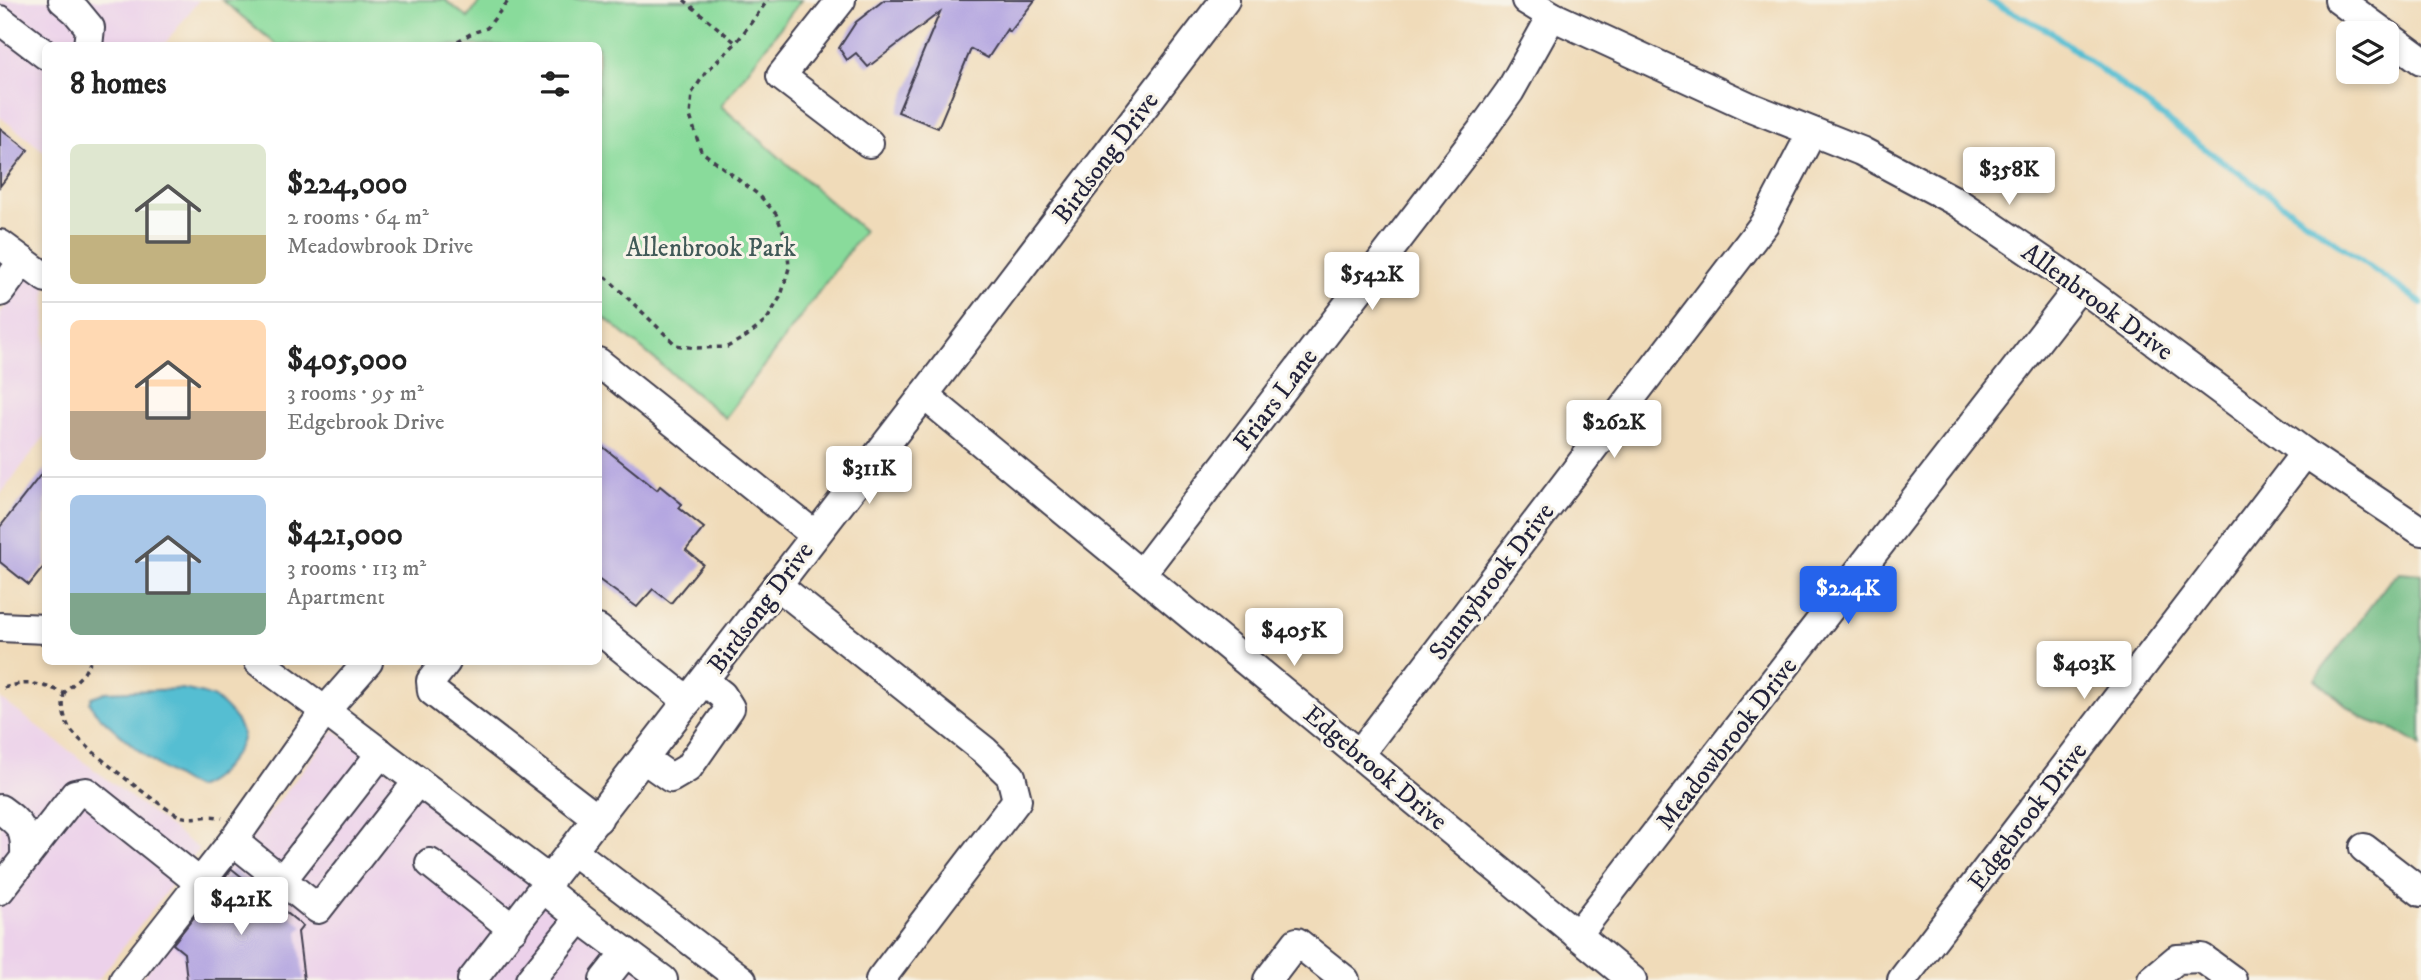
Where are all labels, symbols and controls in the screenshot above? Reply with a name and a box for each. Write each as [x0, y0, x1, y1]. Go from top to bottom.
map controls [2336, 21, 2399, 84]
button: layers [2336, 21, 2399, 84]
icon: filters [536, 65, 574, 103]
text: 8 homes [70, 66, 167, 103]
street label: Birdsong Drive [1046, 85, 1167, 230]
pin: $358K [1960, 148, 2058, 207]
text: $358K [1979, 155, 2039, 184]
text: $224,000 [287, 166, 407, 203]
icon: home [126, 172, 210, 256]
text: 2 rooms · 64 m² [287, 203, 429, 232]
text: Meadowbrook Drive [287, 232, 473, 261]
park label: Allenbrook Park [626, 232, 796, 265]
street label: Allenbrook Drive [2015, 236, 2180, 368]
pin: $542K [1323, 252, 1421, 312]
text: $542K [1340, 260, 1404, 289]
text: $405,000 [287, 342, 407, 379]
street label: Friars Lane [1227, 342, 1326, 458]
icon: home [126, 348, 210, 432]
text: 3 rooms · 95 m² [287, 379, 424, 408]
pin: $262K [1565, 400, 1663, 460]
text: Edgebrook Drive [287, 408, 445, 437]
text: $262K [1582, 408, 1646, 437]
pin: $311K [820, 447, 918, 506]
text: $311K [842, 454, 896, 483]
street label: Sunnybrook Drive [1422, 497, 1562, 667]
text: $421,000 [287, 517, 403, 554]
icon: home [126, 523, 210, 607]
street label: Birdsong Drive [701, 535, 822, 680]
text: 3 rooms · 113 m² [287, 554, 426, 583]
pin: $224K [1799, 566, 1897, 626]
text: $224K [1816, 574, 1880, 603]
text: Apartment [287, 583, 385, 612]
pin: $405K [1245, 608, 1343, 668]
text: $405K [1261, 616, 1327, 645]
pin: $403K [2035, 642, 2133, 701]
text: $403K [2053, 649, 2115, 678]
street label: Meadowbrook Drive [1649, 651, 1805, 837]
street label: Edgebrook Drive [1296, 698, 1454, 838]
street label: Edgebrook Drive [1961, 736, 2095, 898]
pin: $421K [192, 878, 290, 937]
text: $421K [210, 885, 272, 914]

